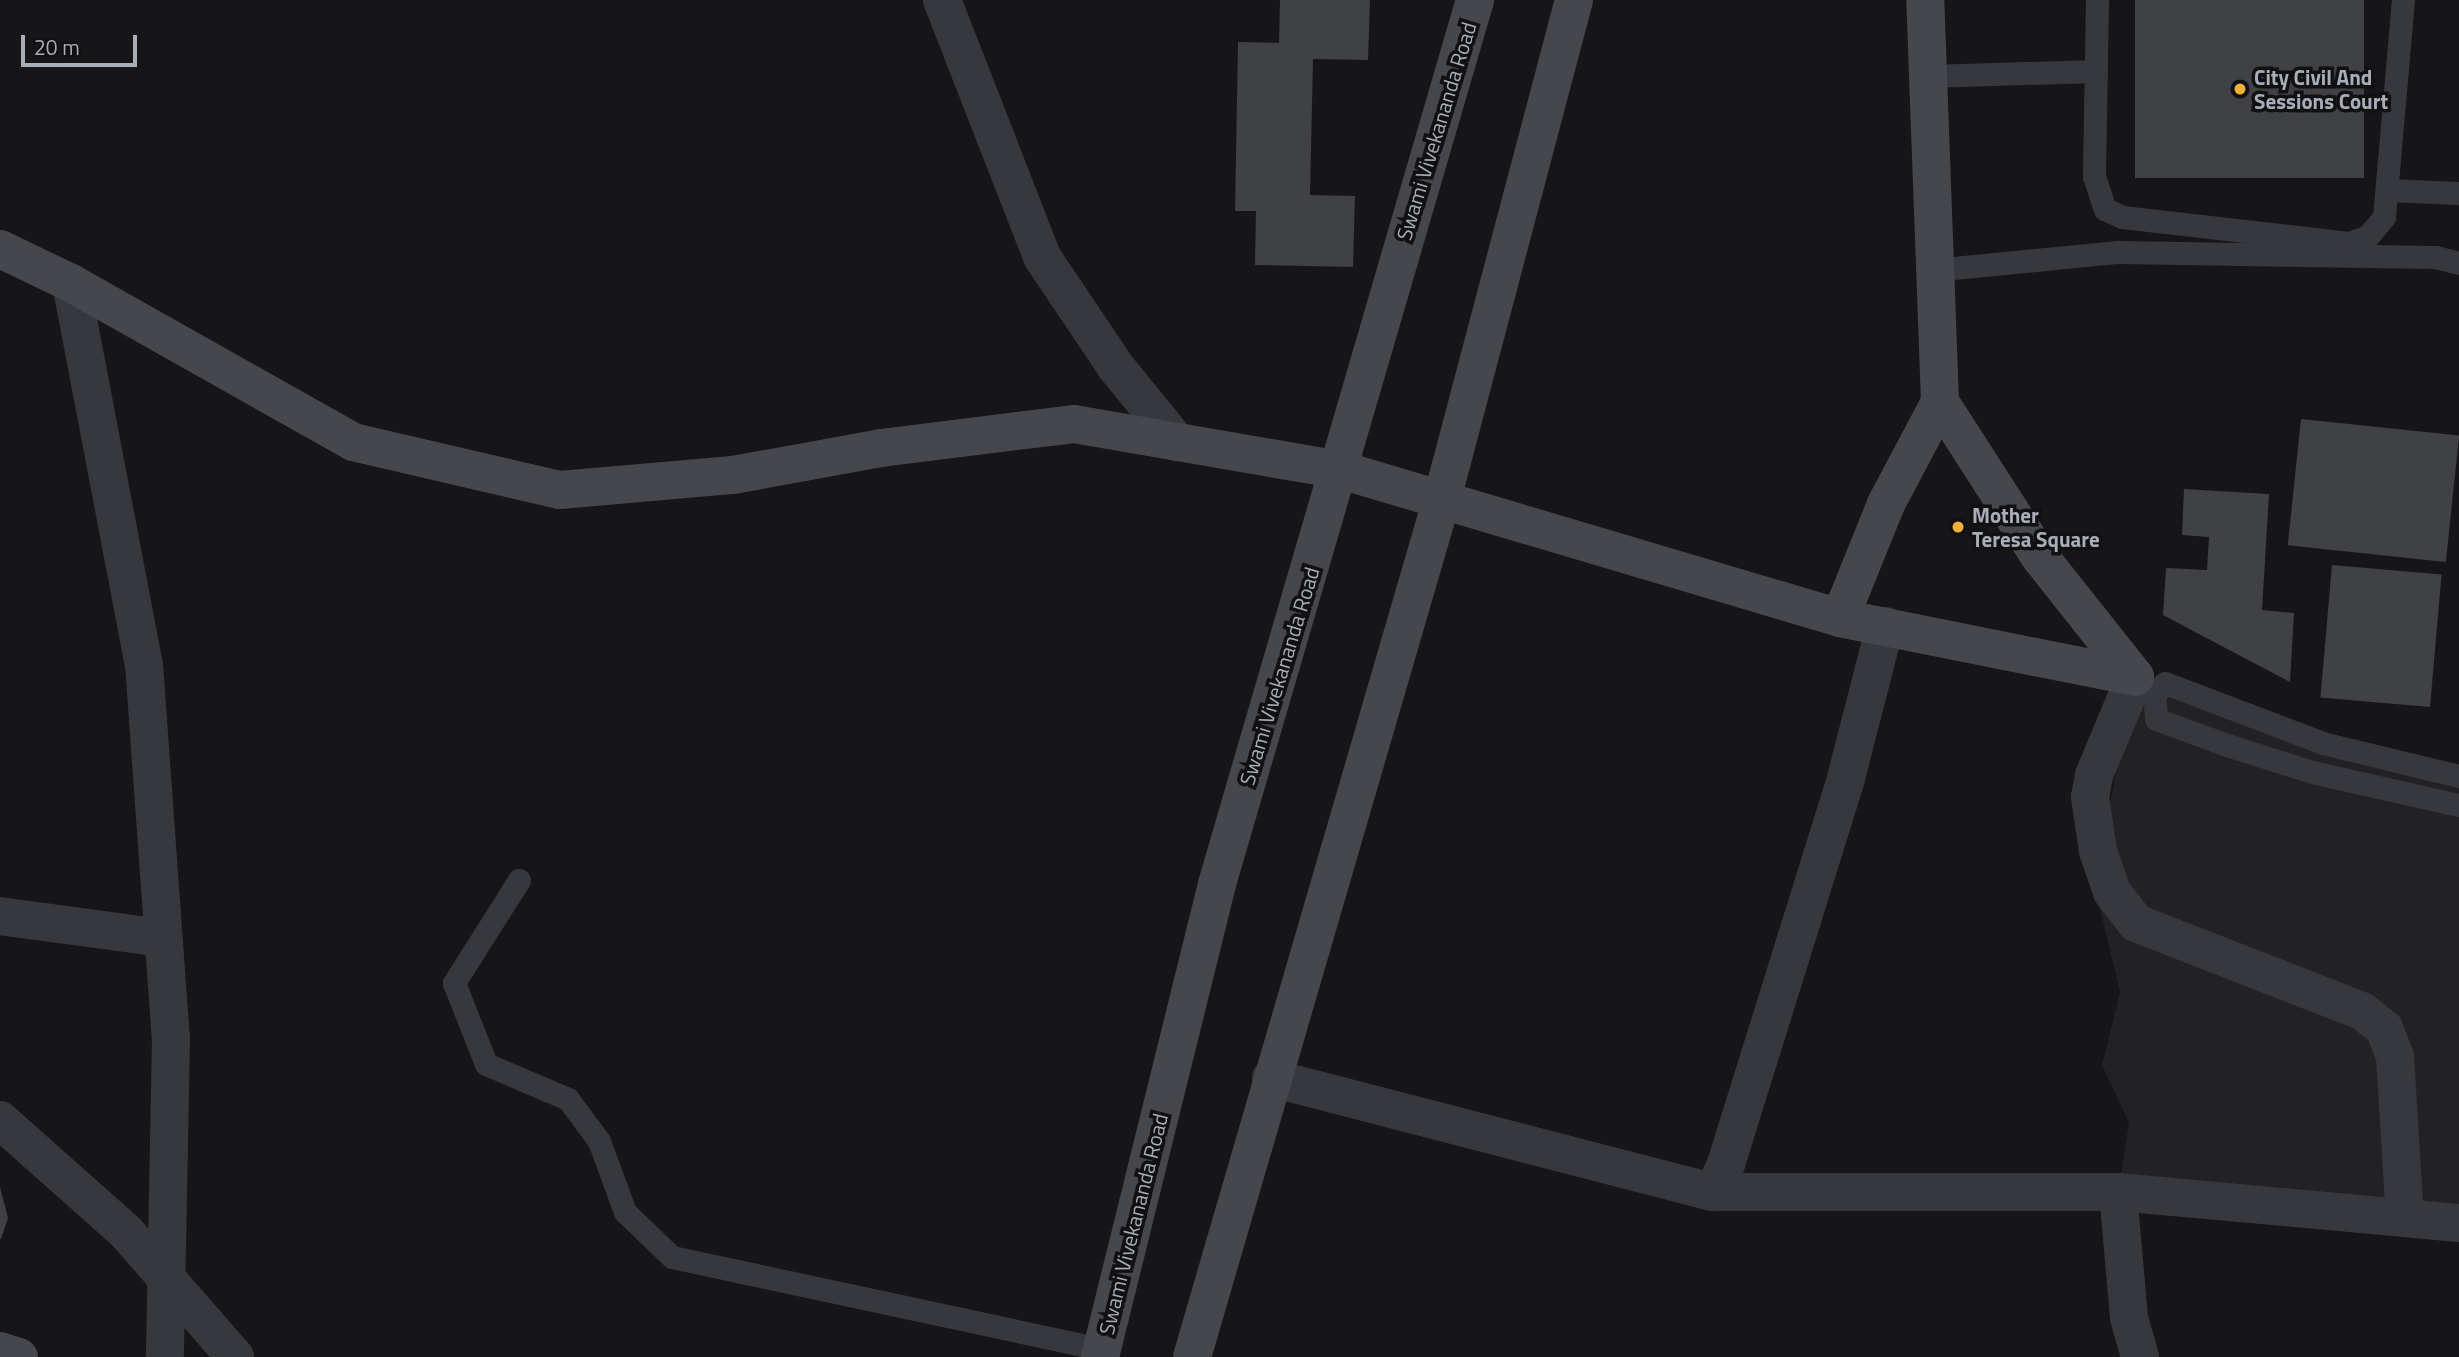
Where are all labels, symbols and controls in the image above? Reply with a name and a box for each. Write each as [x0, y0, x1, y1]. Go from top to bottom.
street label: Swami Vivekananda Road [1391, 19, 1481, 243]
scale bar [24, 21, 140, 65]
text: 20 m [34, 31, 80, 63]
place label: City Civil And Sessions Court [2254, 64, 2388, 114]
marker: City Civil And Sessions Court [2232, 81, 2248, 97]
place label: Mother Teresa Square [1972, 502, 2100, 552]
marker: Mother Teresa Square [1950, 519, 1966, 535]
street label: Swami Vivekananda Road [1234, 564, 1324, 788]
street label: Swami Vivekananda Road [1093, 1111, 1173, 1337]

